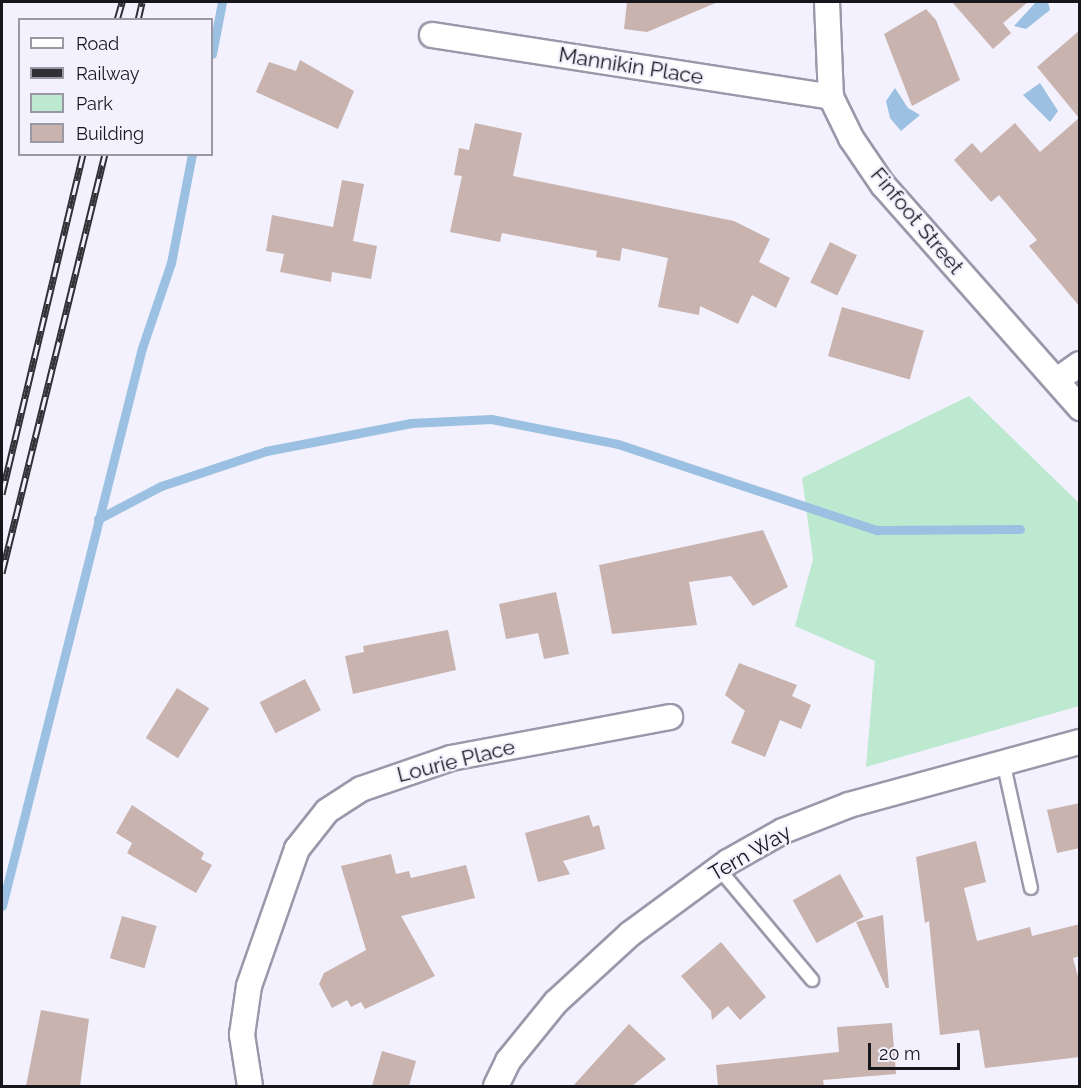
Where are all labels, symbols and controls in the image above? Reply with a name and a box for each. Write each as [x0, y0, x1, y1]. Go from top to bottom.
legend [18, 18, 213, 156]
text: Road [76, 33, 119, 54]
street label: Mannikin Place [557, 42, 705, 90]
text: Railway [76, 63, 140, 84]
text: Park [76, 93, 113, 114]
text: Building [76, 123, 144, 144]
street label: Finfoot Street [865, 163, 969, 279]
street label: Lourie Place [394, 734, 518, 788]
street label: Tern Way [704, 819, 796, 887]
scale bar [871, 1031, 962, 1069]
text: 20 m [879, 1043, 921, 1064]

